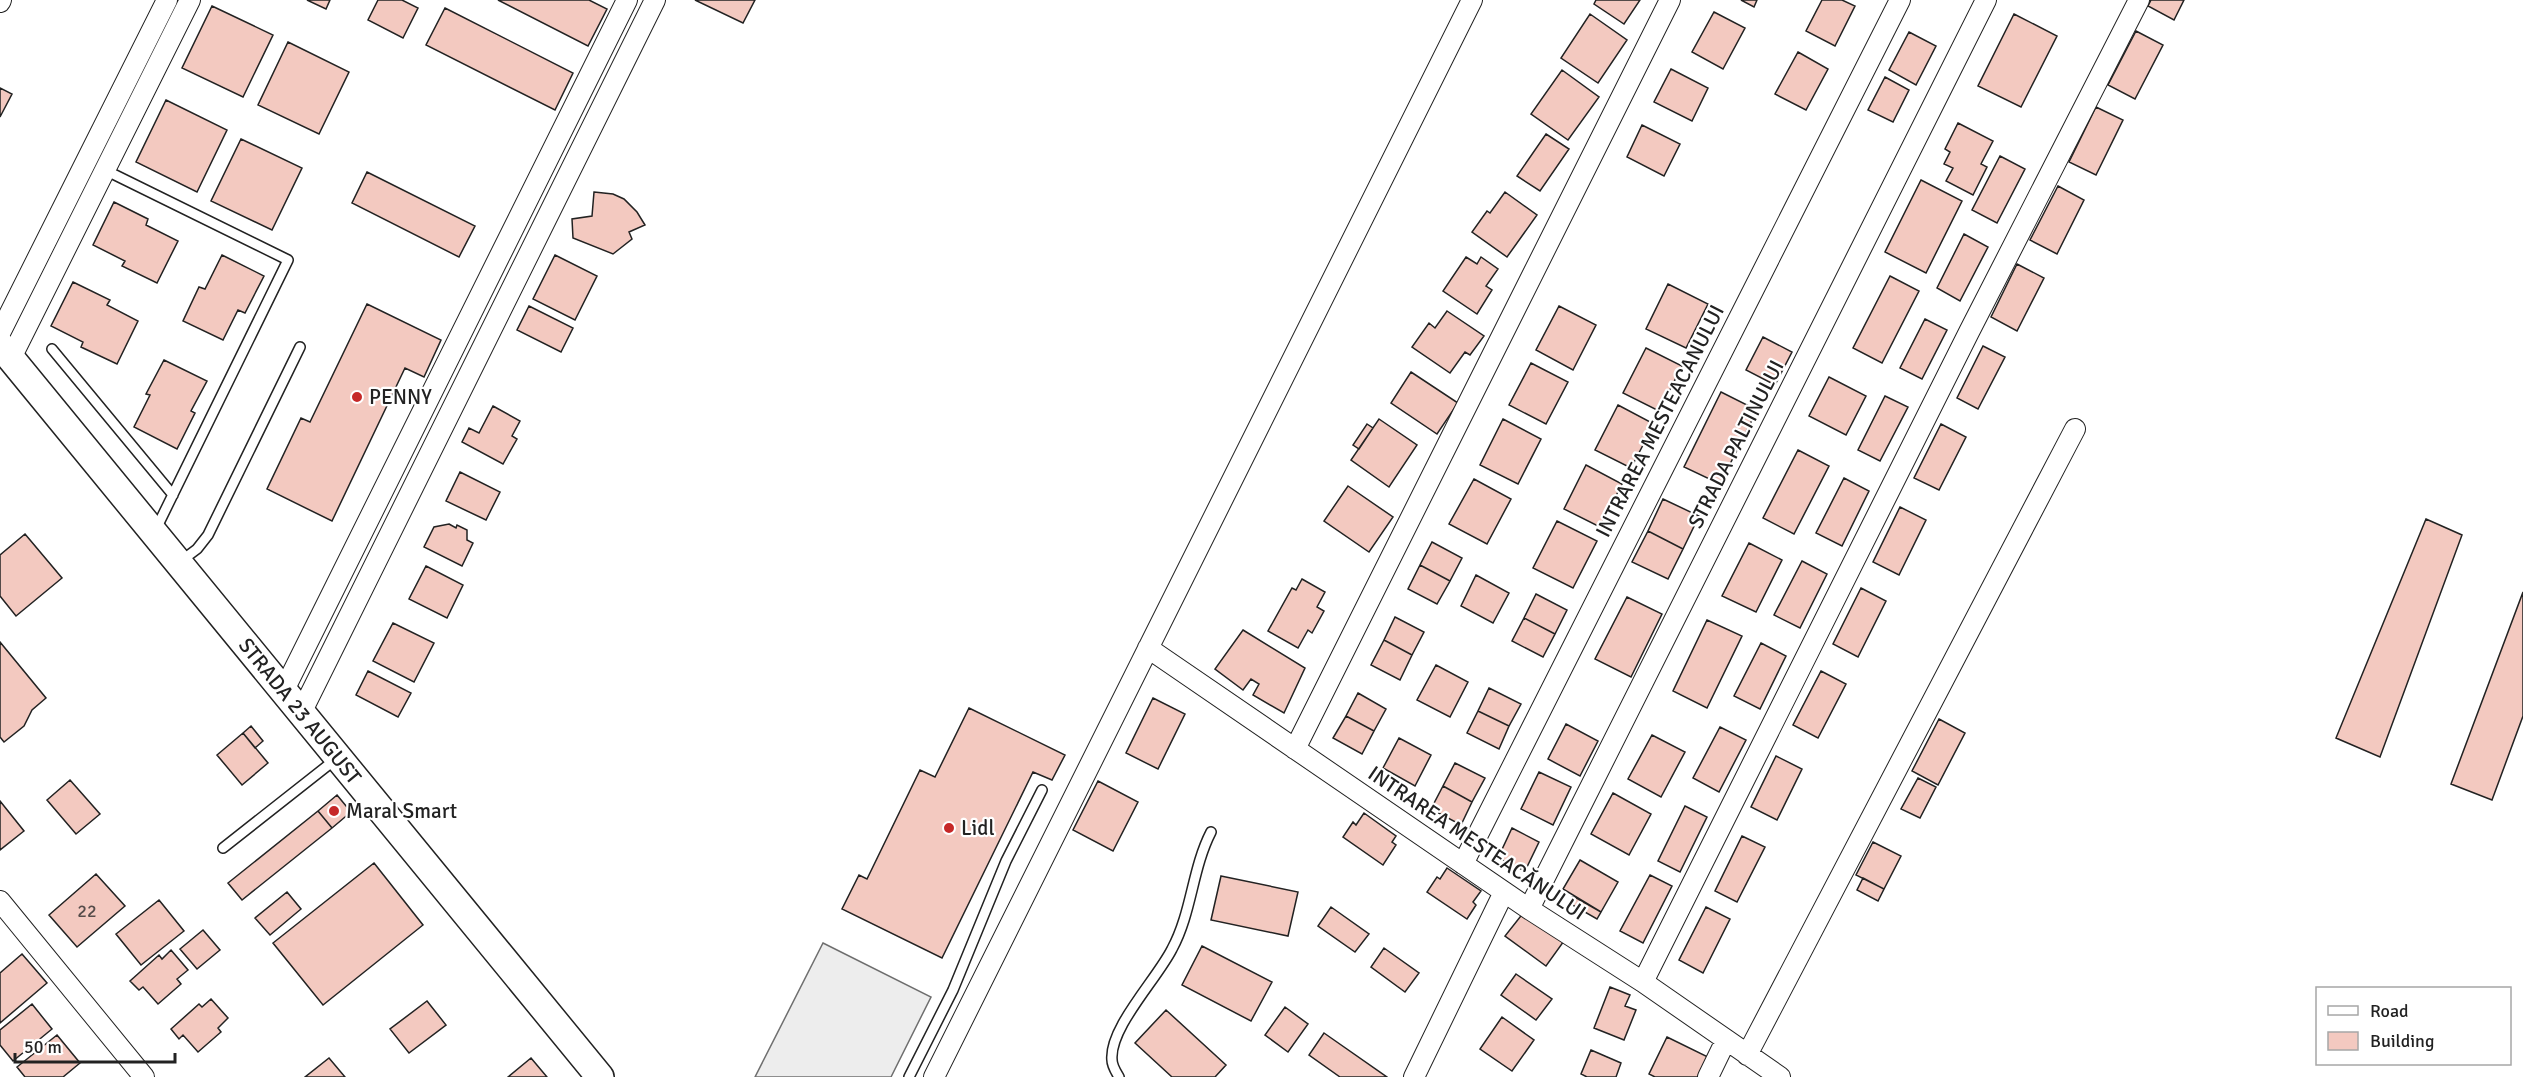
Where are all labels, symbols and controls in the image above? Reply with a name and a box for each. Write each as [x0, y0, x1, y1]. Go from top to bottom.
street label: INTRAREA MESTEACANULUI [1590, 300, 1730, 542]
street label: STRADA PALTINULUI [1682, 356, 1790, 532]
place label: PENNY [369, 384, 432, 410]
marker: PENNY [350, 390, 364, 404]
street label: STRADA 23 AUGUST [233, 633, 367, 790]
street label: INTRAREA MESTEACĂNULUI [1363, 760, 1591, 926]
place label: Maral Smart [346, 798, 457, 824]
marker: Maral Smart [327, 804, 341, 818]
place label: Lidl [961, 815, 995, 841]
marker: Lidl [942, 821, 956, 835]
house number: 22 [77, 900, 97, 922]
legend [2316, 987, 2511, 1065]
text: Road [2370, 1000, 2409, 1022]
scale bar [15, 1026, 176, 1064]
text: Building [2370, 1030, 2434, 1052]
text: 50 m [24, 1036, 62, 1058]

